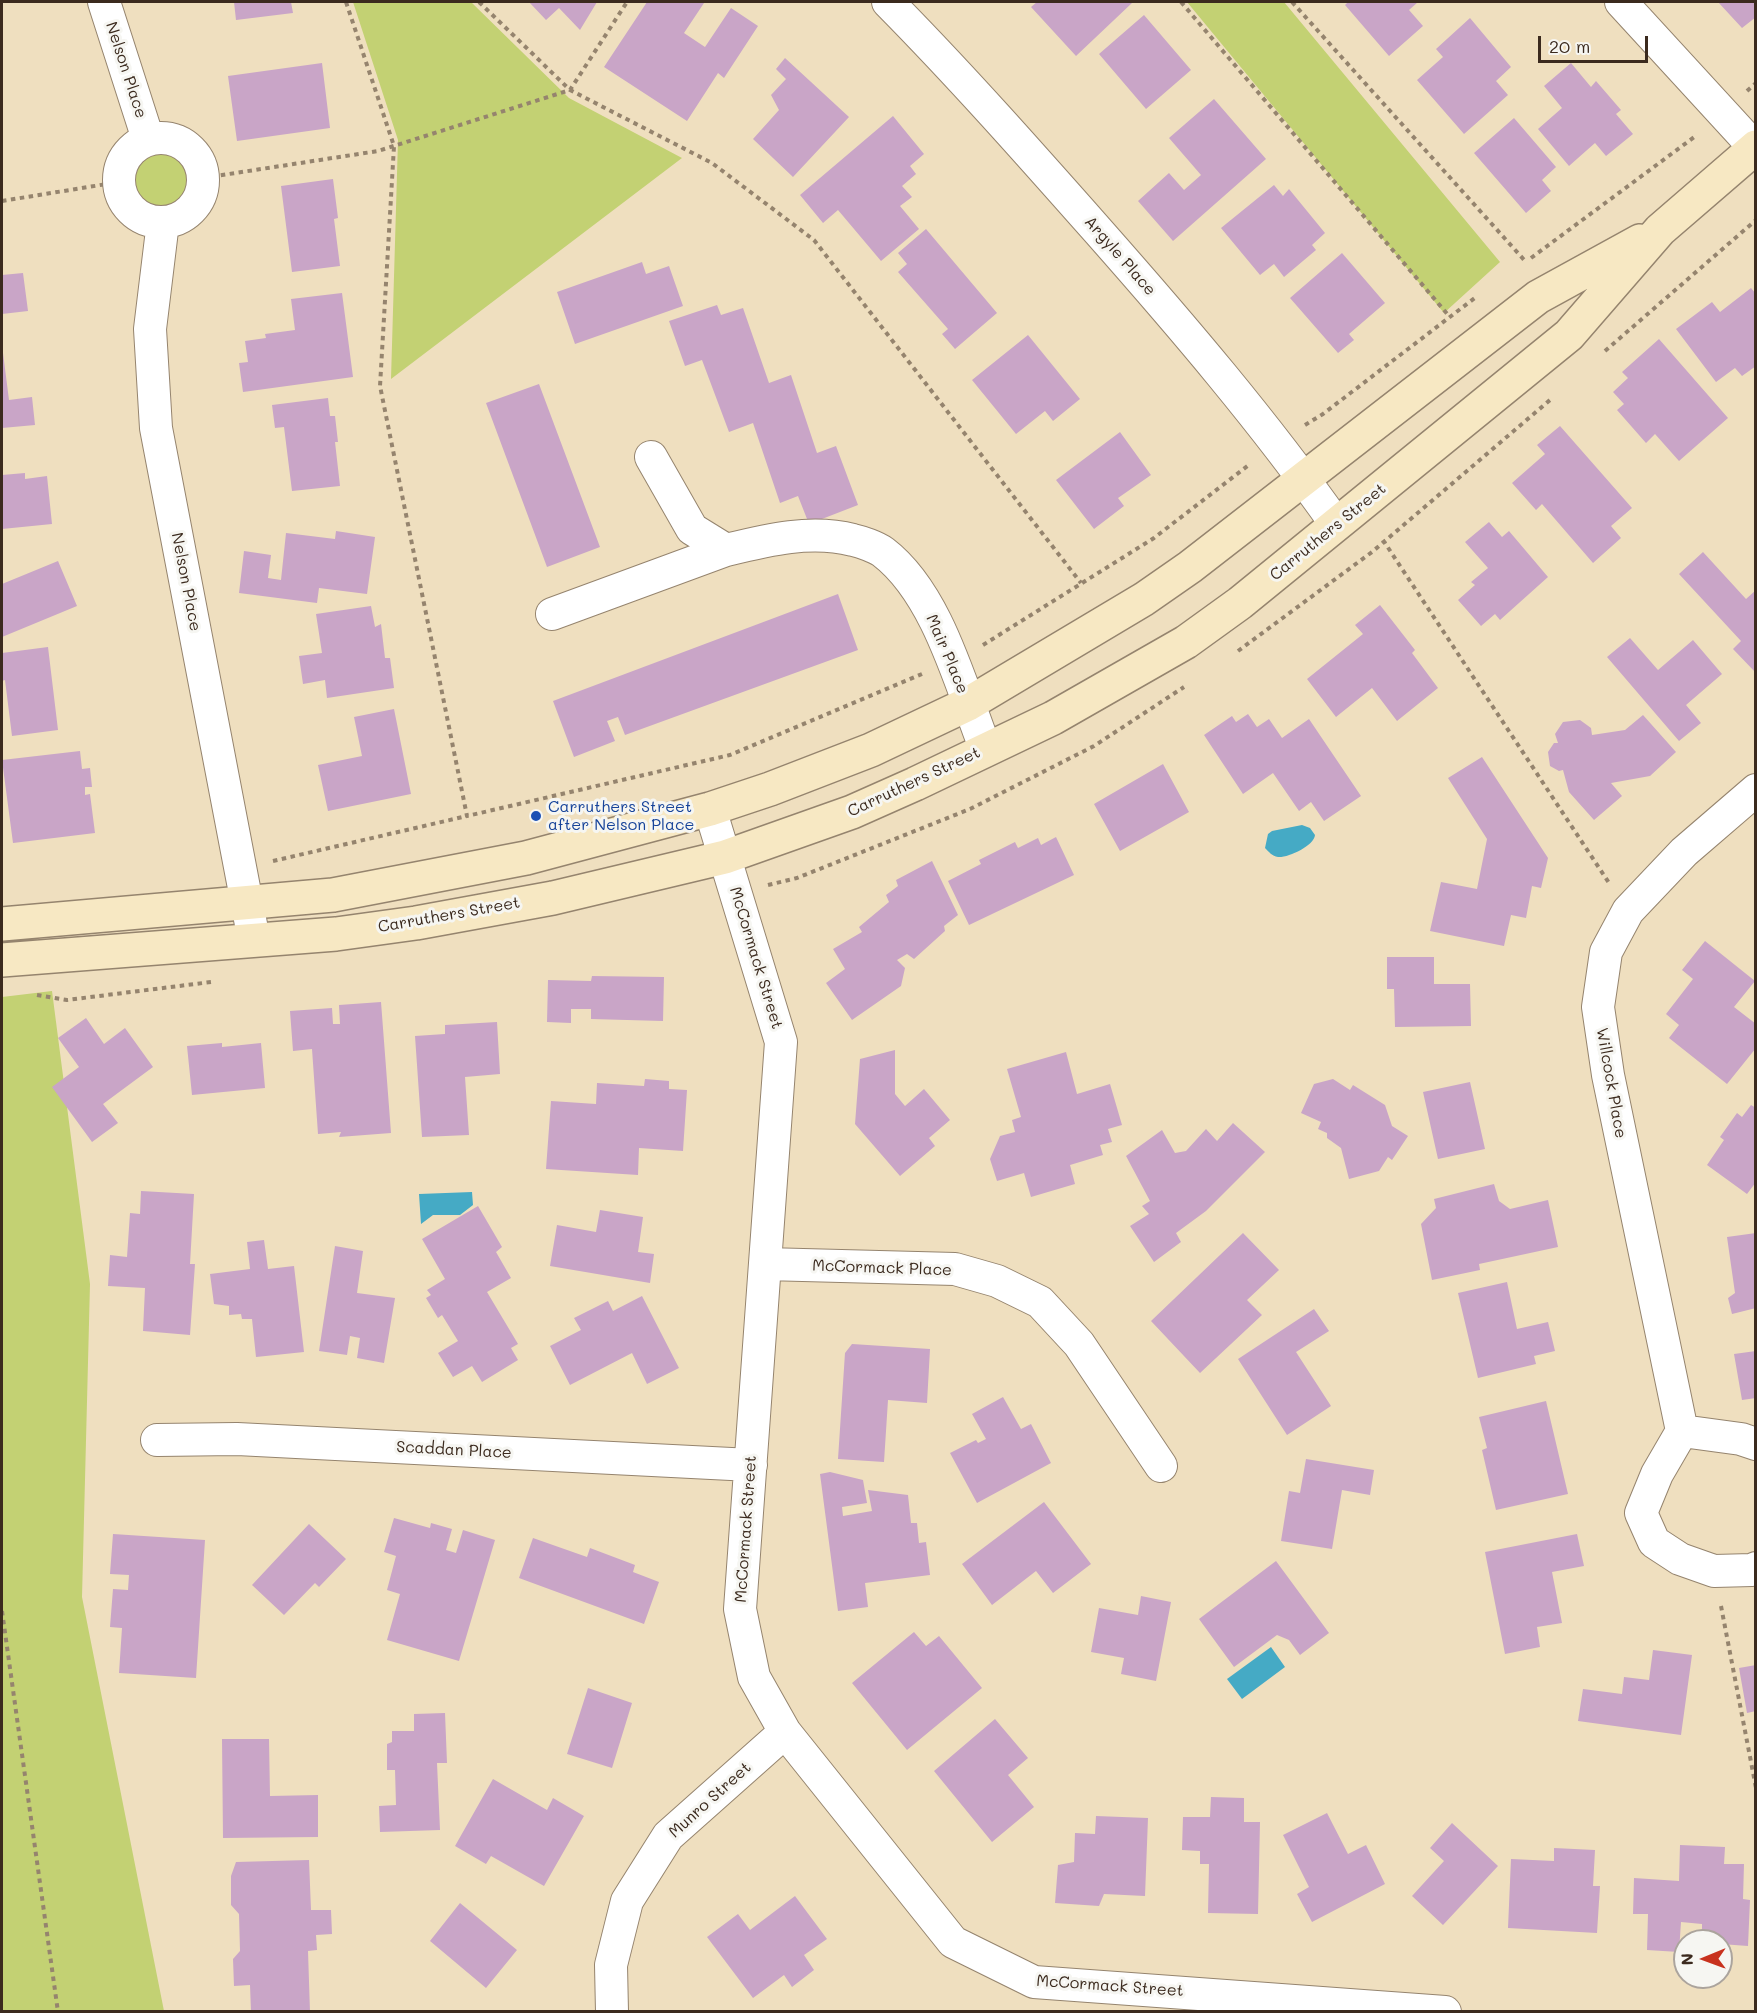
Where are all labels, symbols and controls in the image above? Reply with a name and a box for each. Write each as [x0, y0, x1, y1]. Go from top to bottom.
street label: Nelson Place [101, 19, 151, 121]
scale bar [1541, 24, 1650, 62]
text: 20 m [1549, 34, 1590, 58]
street label: Argyle Place [1080, 212, 1160, 300]
street label: Carruthers Street [1266, 479, 1390, 585]
street label: Nelson Place [167, 531, 205, 633]
street label: Mair Place [922, 612, 972, 696]
street label: Carruthers Street [845, 743, 983, 821]
place label: Carruthers Street after Nelson Place [548, 797, 694, 835]
marker: Carruthers Street after Nelson Place [529, 809, 543, 823]
street label: McCormack Street [725, 885, 787, 1031]
street label: Carruthers Street [376, 893, 522, 937]
street label: Willcock Place [1592, 1026, 1630, 1140]
street label: McCormack Place [812, 1256, 952, 1280]
street label: Scaddan Place [396, 1437, 512, 1463]
street label: McCormack Street [731, 1455, 761, 1603]
street label: Munro Street [665, 1758, 755, 1842]
north arrow [1673, 1929, 1733, 1989]
text: N [1676, 1953, 1697, 1966]
street label: McCormack Street [1036, 1971, 1184, 2001]

